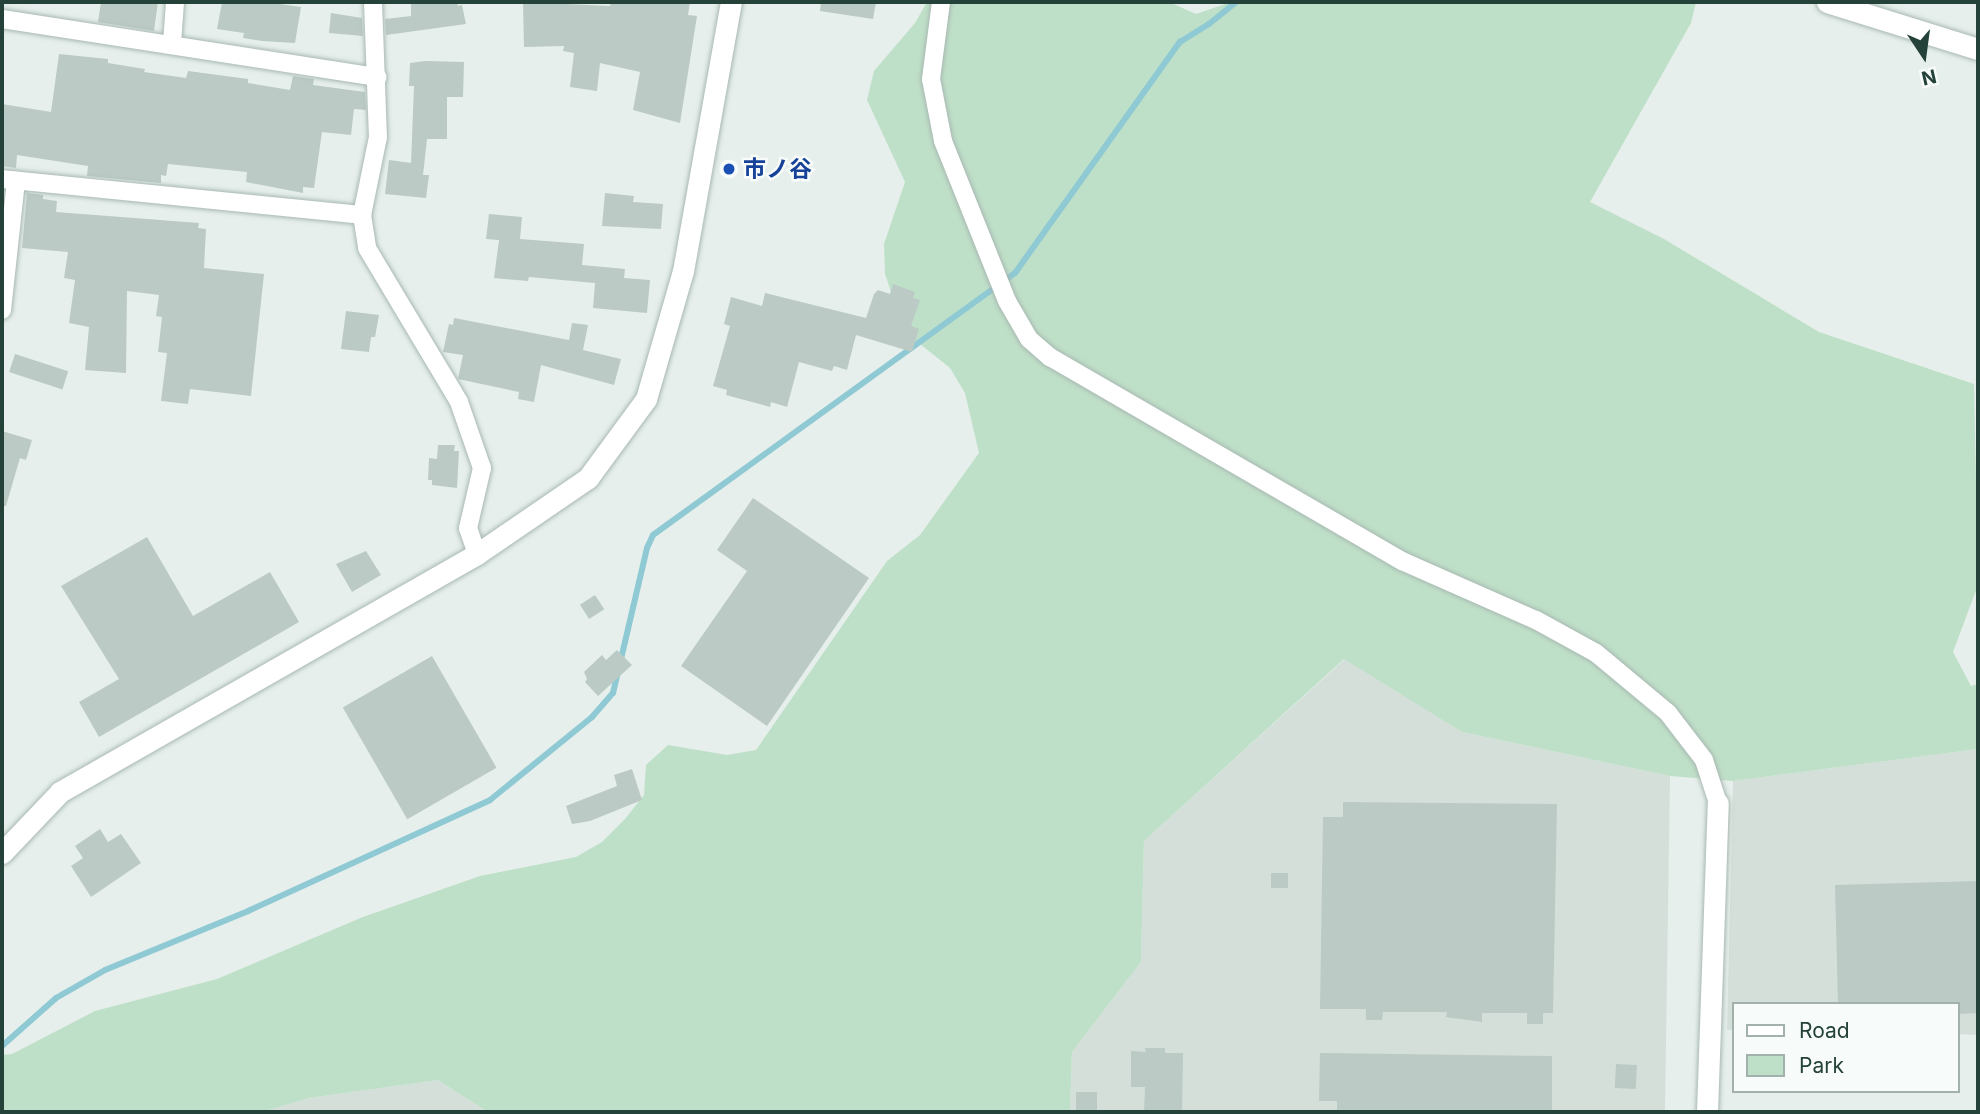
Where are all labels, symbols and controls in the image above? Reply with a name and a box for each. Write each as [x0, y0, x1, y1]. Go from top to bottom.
north arrow [1889, 21, 1959, 91]
text: N [1919, 64, 1938, 90]
place label: 市ノ谷 [743, 155, 812, 183]
marker: 市ノ谷 [721, 161, 737, 177]
legend [1731, 1002, 1959, 1093]
text: Road [1799, 1018, 1850, 1043]
text: Park [1799, 1053, 1844, 1078]

